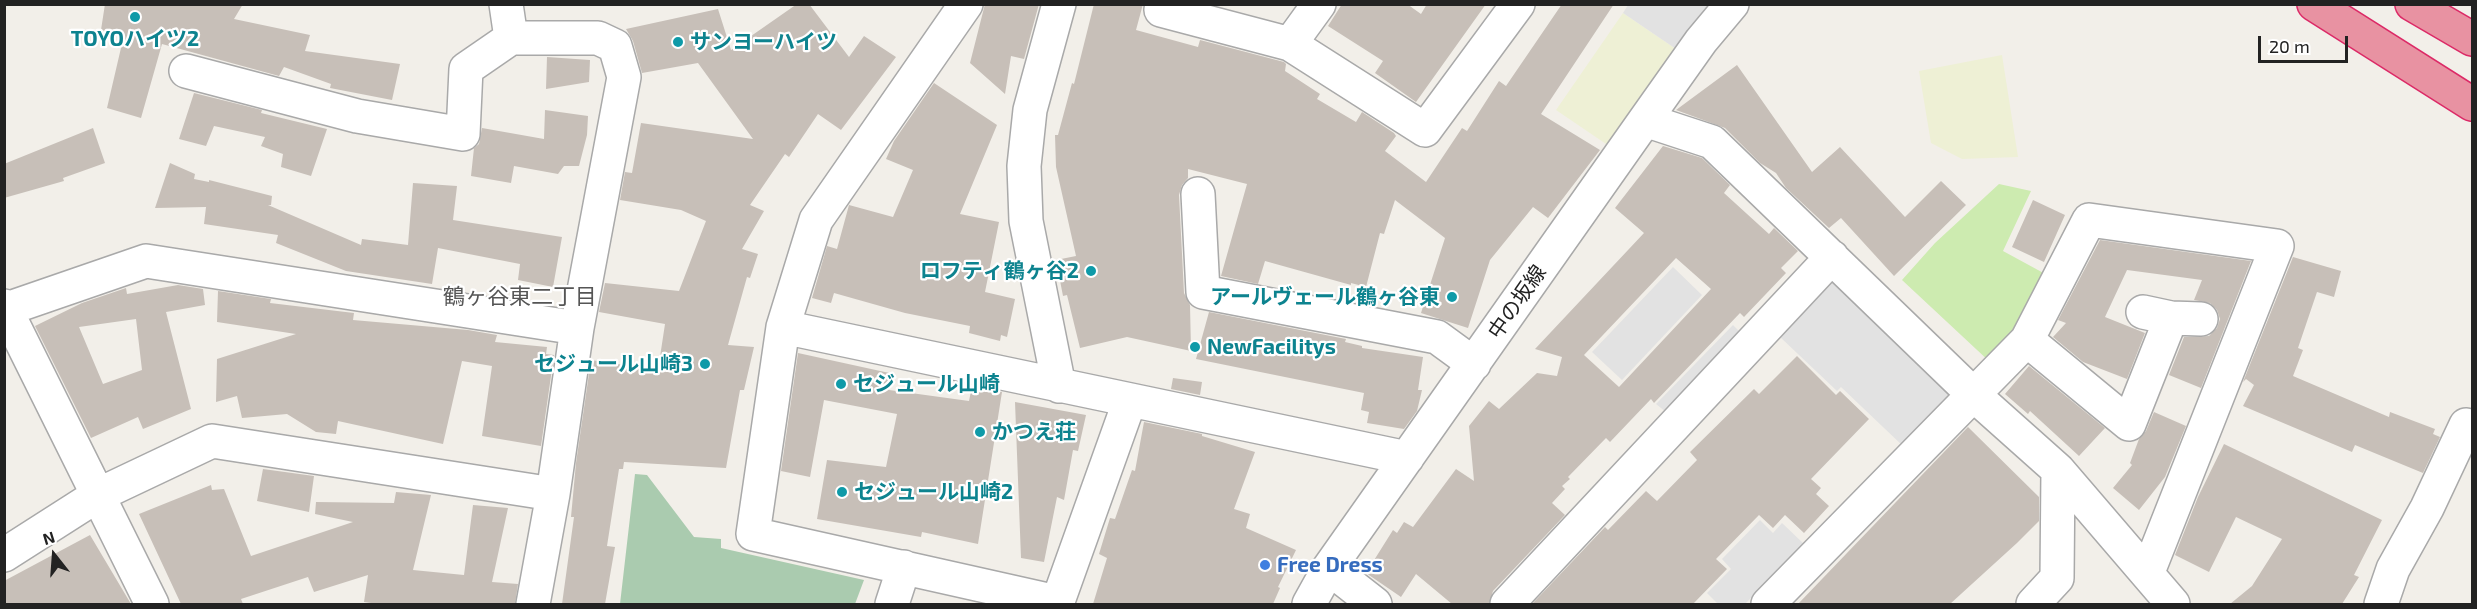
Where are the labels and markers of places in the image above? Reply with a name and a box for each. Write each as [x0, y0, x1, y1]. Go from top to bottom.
marker: TOYOハイツ2 [128, 10, 142, 24]
place label: TOYOハイツ2 [71, 26, 199, 52]
place label: サンヨーハイツ [690, 29, 837, 55]
marker: サンヨーハイツ [671, 35, 685, 49]
place label: ロフティ鶴ヶ谷2 [920, 258, 1079, 284]
marker: ロフティ鶴ヶ谷2 [1084, 264, 1098, 278]
place label: アールヴェール鶴ヶ谷東 [1210, 284, 1440, 310]
marker: アールヴェール鶴ヶ谷東 [1445, 290, 1459, 304]
place label: NewFacilitys [1207, 334, 1336, 360]
marker: NewFacilitys [1188, 340, 1202, 354]
place label: セジュール山崎3 [534, 351, 693, 377]
marker: セジュール山崎3 [698, 357, 712, 371]
place label: セジュール山崎 [853, 371, 1000, 397]
marker: セジュール山崎 [834, 377, 848, 391]
place label: かつえ荘 [992, 419, 1076, 445]
marker: かつえ荘 [973, 425, 987, 439]
place label: セジュール山崎2 [854, 479, 1013, 505]
marker: セジュール山崎2 [835, 485, 849, 499]
place label: Free Dress [1277, 552, 1383, 578]
marker: Free Dress [1258, 558, 1272, 572]

